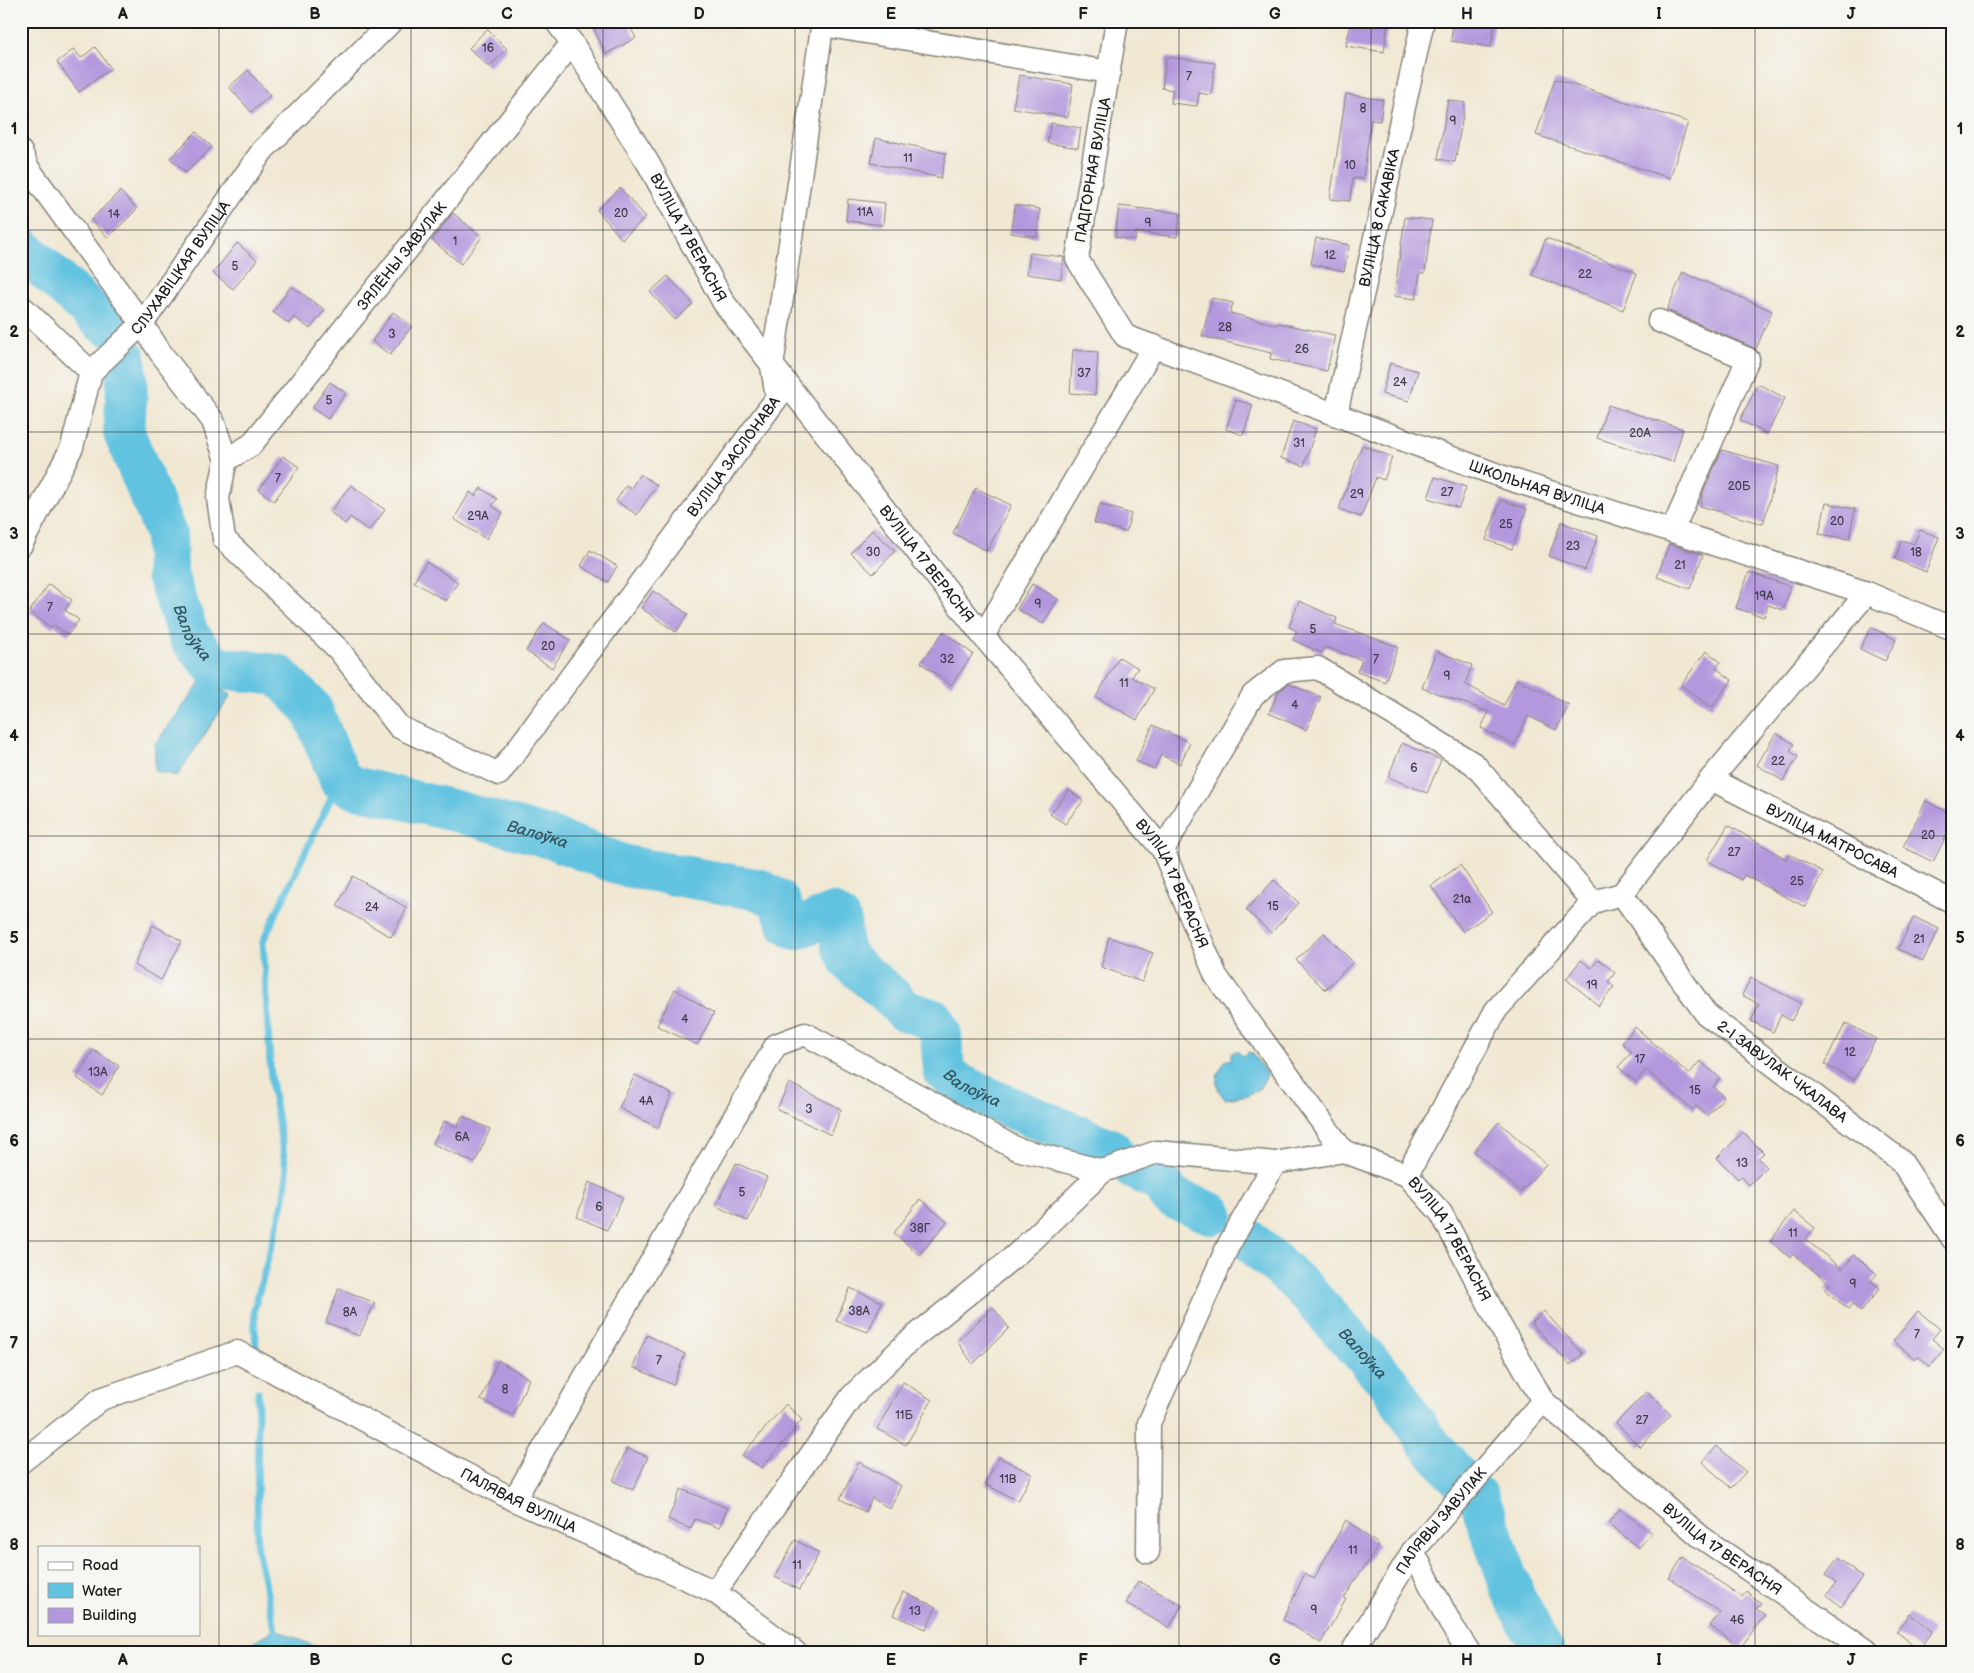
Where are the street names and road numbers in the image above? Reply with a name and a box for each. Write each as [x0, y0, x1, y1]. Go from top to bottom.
street label: ПАДГОРНАЯ ВУЛІЦА [1071, 95, 1115, 244]
street label: ВУЛІЦА 8 САКАВІКА [1355, 146, 1404, 289]
street label: ВУЛІЦА 17 ВЕРАСНЯ [646, 170, 731, 305]
street label: СЛУХАВІЦКАЯ ВУЛІЦА [127, 196, 235, 339]
street label: ЗЯЛЁНЫ ЗАВУЛАК [353, 198, 451, 314]
street label: ВУЛІЦА ЗАСЛОНАВА [683, 392, 785, 521]
street label: ШКОЛЬНАЯ ВУЛІЦА [1466, 456, 1608, 519]
street label: ВУЛІЦА 17 ВЕРАСНЯ [875, 501, 979, 626]
street label: ВУЛІЦА МАТРОСАВА [1763, 799, 1903, 883]
street label: ВУЛІЦА 17 ВЕРАСНЯ [1131, 815, 1213, 951]
street label: 2-І ЗАВУЛАК ЧКАЛАВА [1713, 1016, 1852, 1127]
street label: ВУЛІЦА 17 ВЕРАСНЯ [1404, 1173, 1495, 1305]
street label: ПАЛЯВЫ ЗАВУЛАК [1392, 1463, 1491, 1578]
street label: ПАЛЯВАЯ ВУЛІЦА [457, 1464, 581, 1537]
street label: ВУЛІЦА 17 ВЕРАСНЯ [1659, 1499, 1786, 1599]

